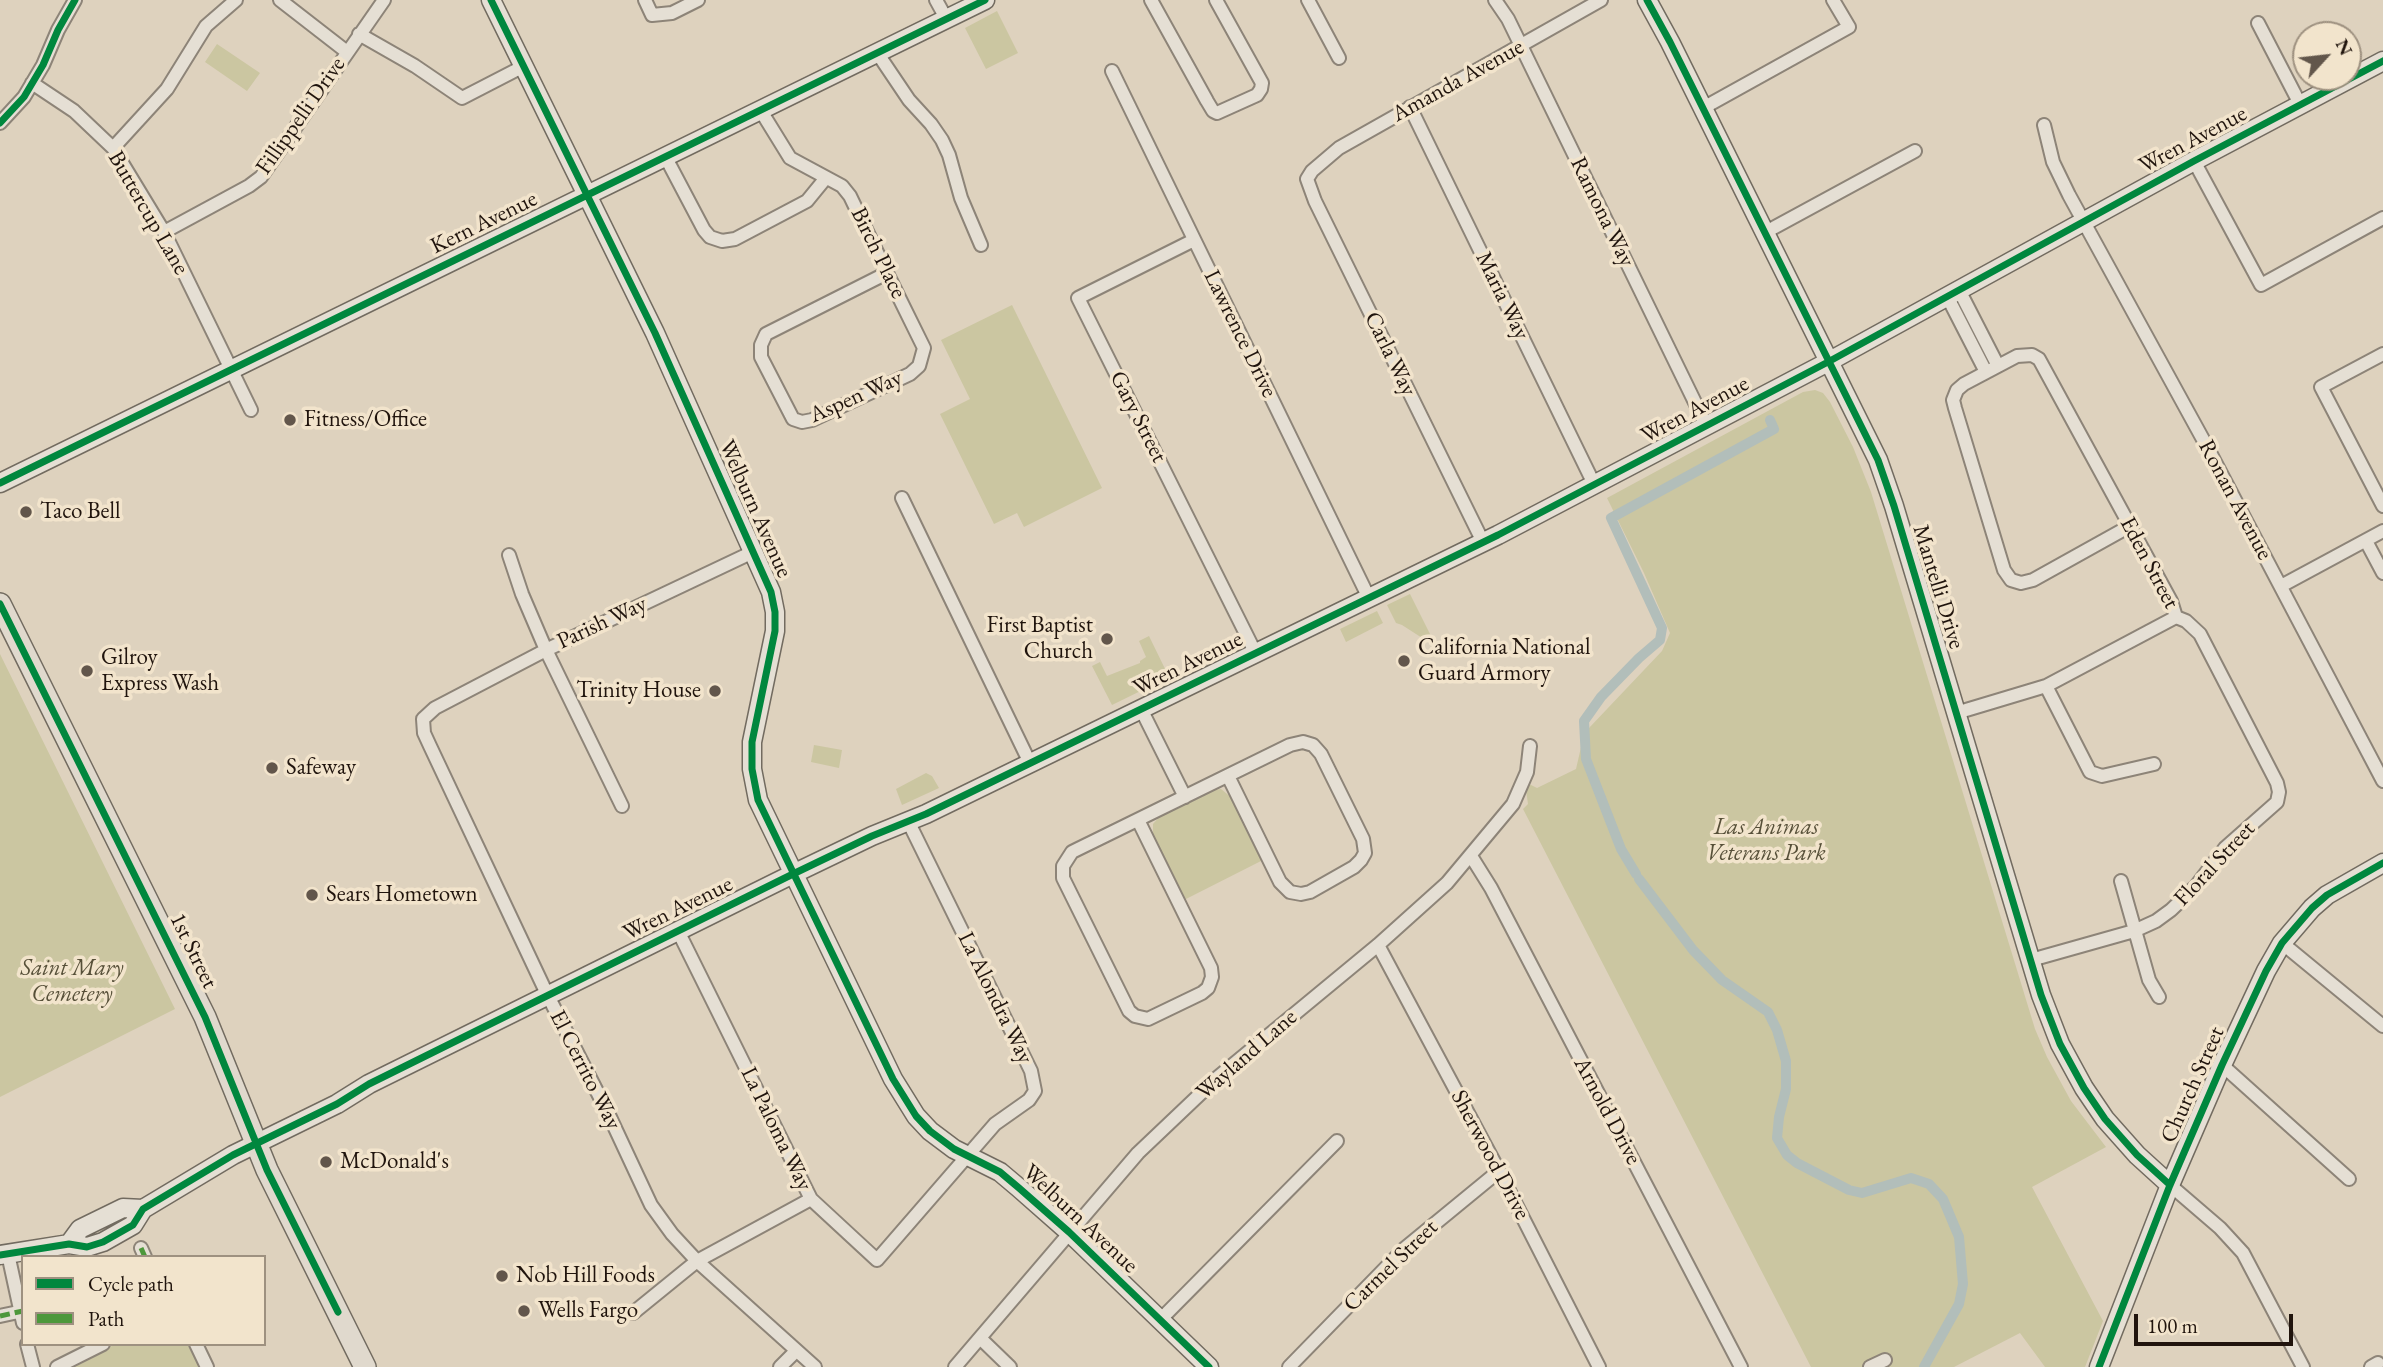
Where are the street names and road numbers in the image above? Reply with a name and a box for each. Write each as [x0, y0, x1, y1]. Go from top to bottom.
street label: Amanda Avenue [1387, 33, 1529, 129]
street label: Fillippelli Drive [250, 52, 352, 180]
street label: Wren Avenue [2134, 100, 2252, 180]
street label: Buttercup Lane [101, 146, 195, 280]
street label: Ramona Way [1564, 153, 1640, 271]
street label: Kern Avenue [426, 185, 542, 261]
street label: Birch Place [844, 203, 912, 303]
street label: Maria Way [1469, 248, 1535, 344]
street label: Lawrence Drive [1197, 266, 1283, 402]
street label: Carla Way [1358, 307, 1422, 401]
street label: Aspen Way [805, 364, 907, 430]
street label: Gary Street [1103, 367, 1173, 467]
street label: Wren Avenue [1636, 370, 1754, 450]
street label: Ronan Avenue [2192, 435, 2278, 565]
street label: Welburn Avenue [712, 436, 798, 582]
street label: Eden Street [2113, 512, 2185, 614]
street label: Mantelli Drive [1906, 522, 1970, 652]
street label: Parish Way [553, 590, 651, 656]
street label: Wren Avenue [1129, 626, 1247, 702]
street label: Floral Street [2169, 816, 2261, 912]
street label: Wren Avenue [619, 871, 737, 947]
street label: 1st Street [163, 909, 223, 993]
street label: La Alondra Way [951, 928, 1039, 1068]
street label: Wayland Lane [1191, 1004, 1303, 1106]
street label: El Cerrito Way [543, 1006, 627, 1134]
street label: Church Street [2155, 1023, 2231, 1147]
street label: Arnold Drive [1567, 1053, 1647, 1169]
street label: La Paloma Way [734, 1063, 818, 1195]
street label: Sherwood Drive [1444, 1086, 1536, 1224]
street label: Welburn Avenue [1017, 1159, 1143, 1279]
street label: Carmel Street [1338, 1214, 1444, 1318]

